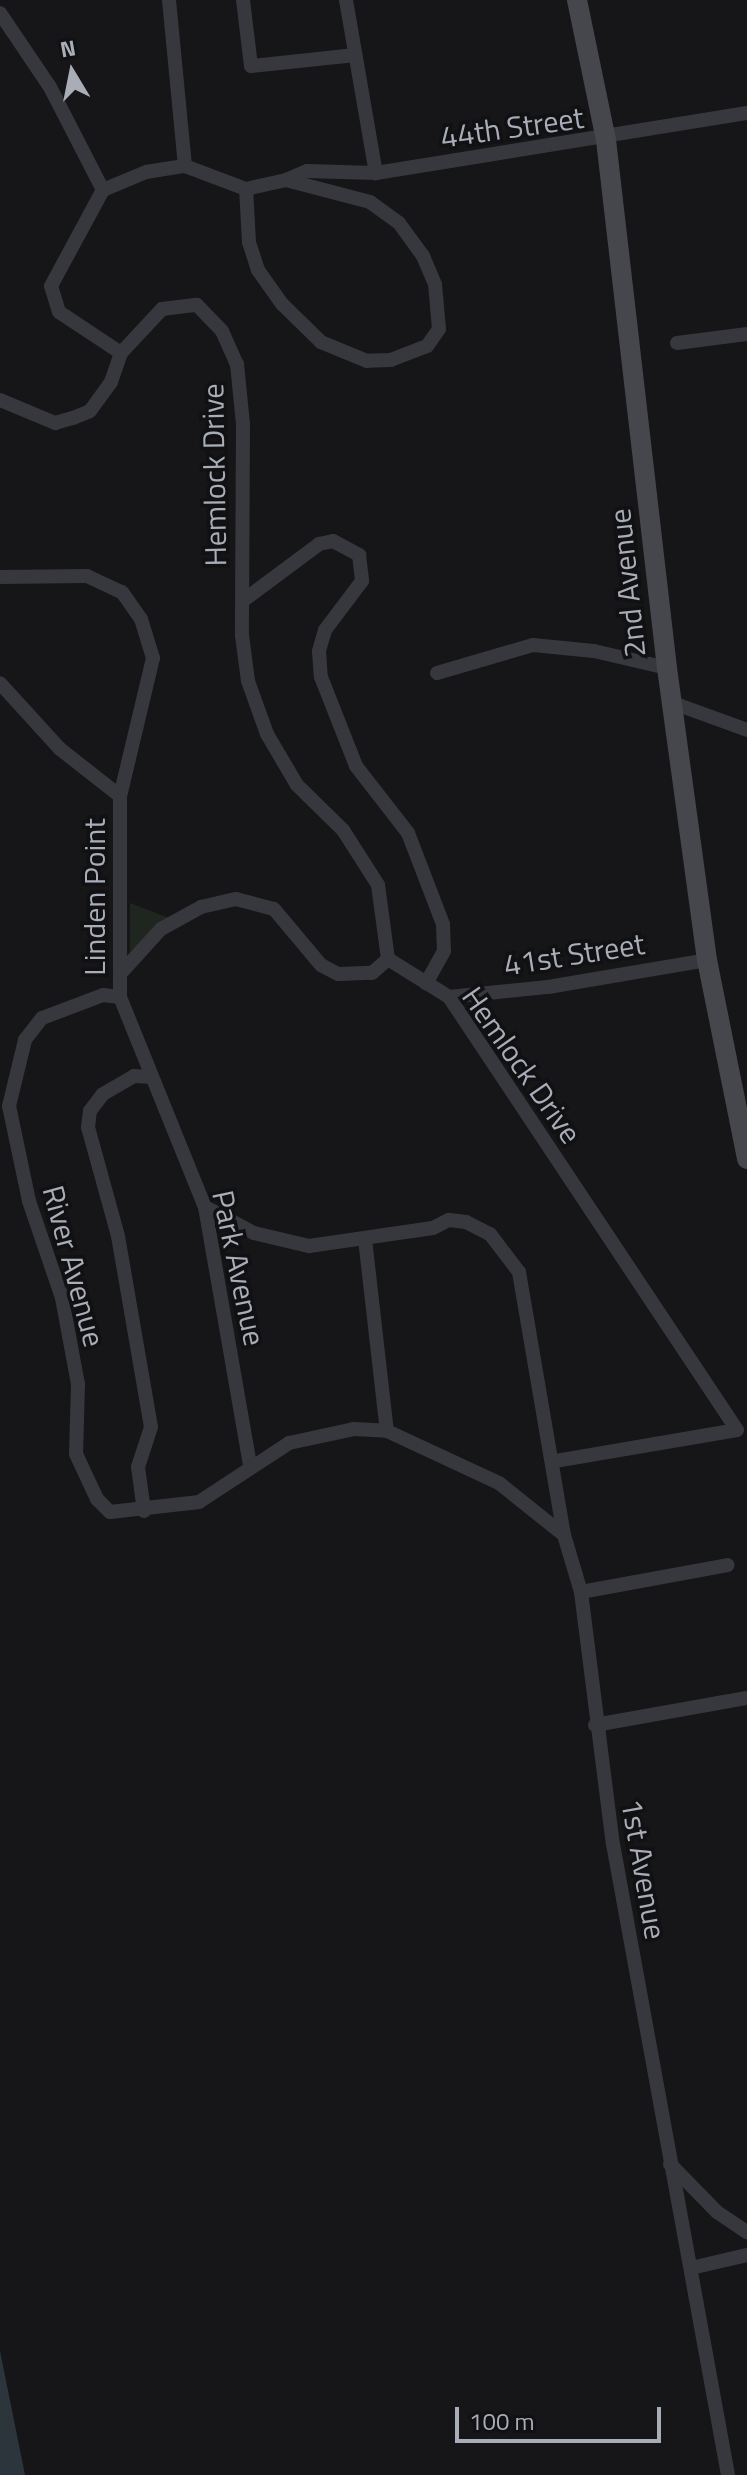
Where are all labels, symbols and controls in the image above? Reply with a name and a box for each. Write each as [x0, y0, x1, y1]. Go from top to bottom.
text: N [57, 30, 78, 66]
north arrow [32, 32, 112, 112]
street label: 44th Street [438, 99, 586, 155]
street label: Hemlock Drive [194, 383, 234, 567]
street label: 2nd Avenue [601, 507, 653, 659]
street label: Linden Point [76, 818, 112, 976]
street label: 41st Street [501, 925, 647, 983]
street label: Hemlock Drive [455, 980, 589, 1150]
street label: River Avenue [35, 1182, 113, 1350]
street label: Park Avenue [205, 1187, 273, 1349]
street label: 1st Avenue [614, 1796, 674, 1942]
scale bar [459, 2391, 665, 2441]
text: 100 m [469, 2403, 535, 2439]

